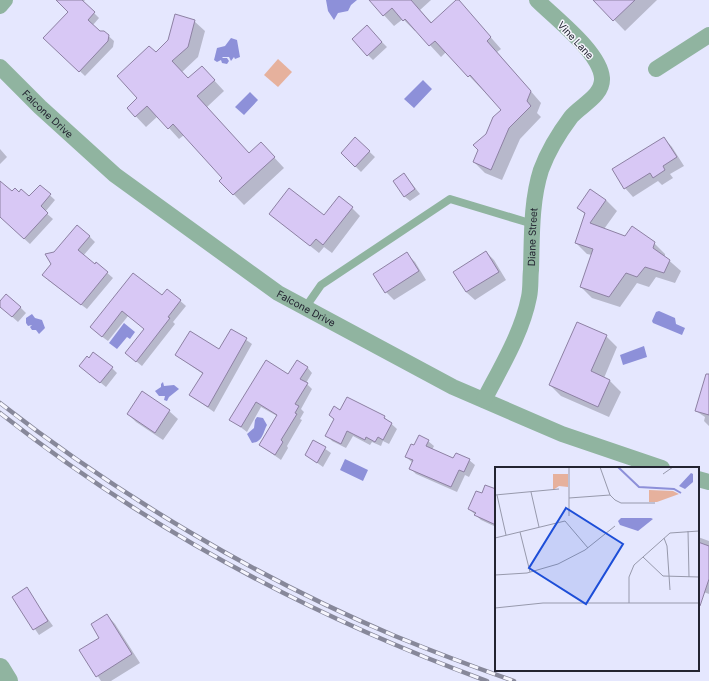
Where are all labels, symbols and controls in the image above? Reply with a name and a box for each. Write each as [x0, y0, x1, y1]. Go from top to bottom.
street label: Vine Lane [556, 19, 596, 61]
street label: Falcone Drive [20, 87, 76, 140]
street label: Diane Street [525, 207, 540, 266]
street label: Falcone Drive [275, 287, 338, 329]
inset map [495, 467, 699, 671]

